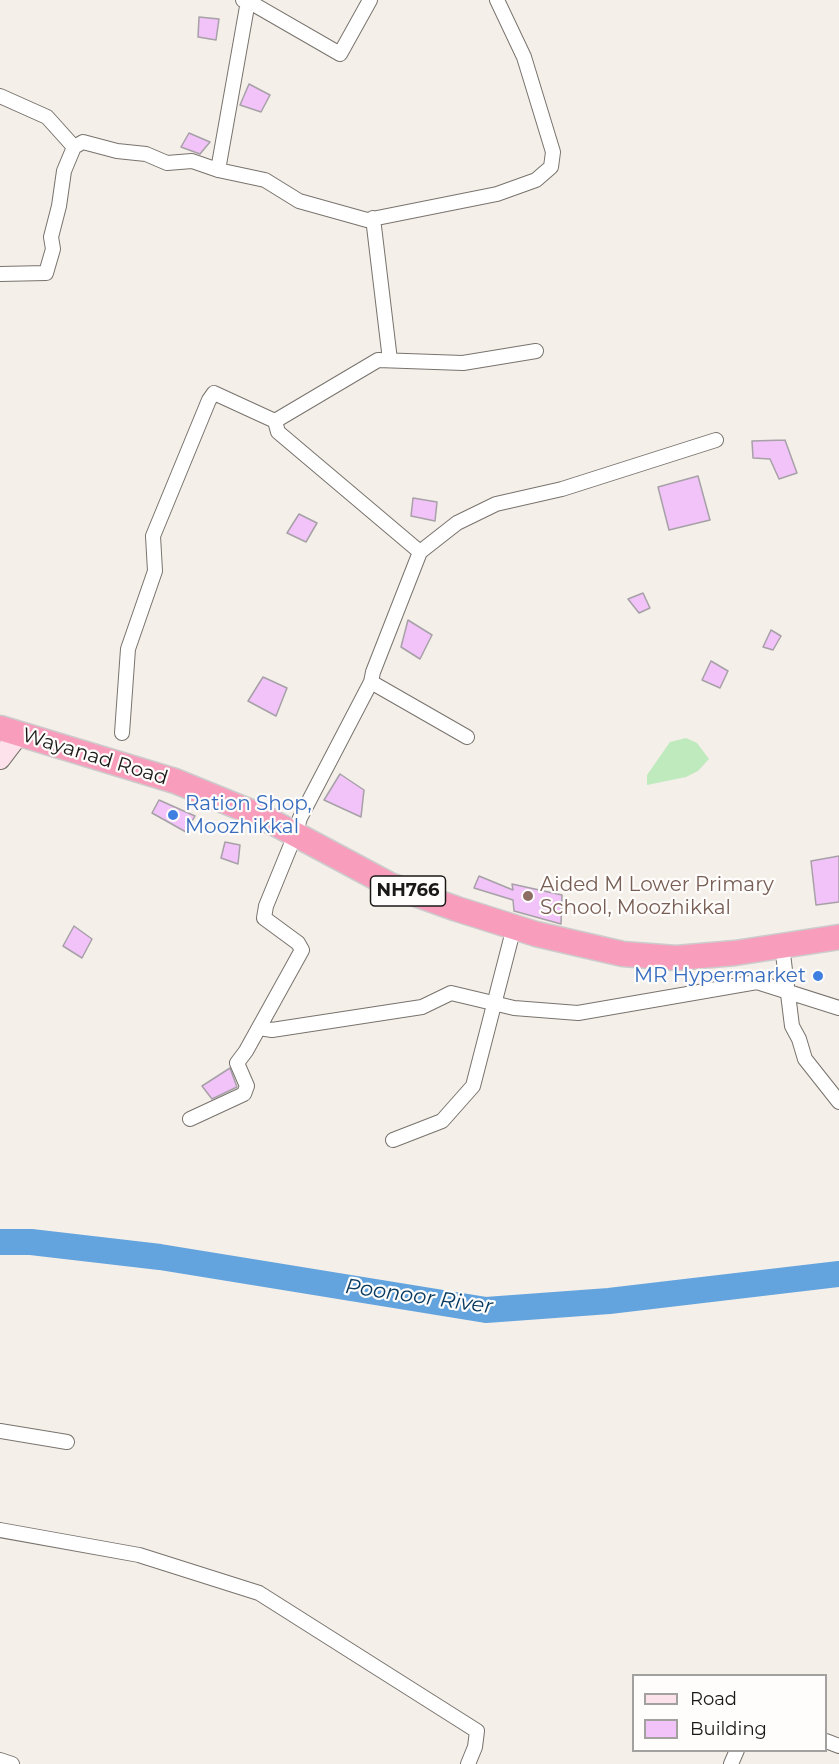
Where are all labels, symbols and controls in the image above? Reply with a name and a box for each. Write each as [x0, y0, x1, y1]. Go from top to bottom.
street label: Wayanad Road [19, 723, 171, 791]
place label: Ration Shop, Moozhikkal [185, 792, 312, 839]
marker: Ration Shop, Moozhikkal [166, 808, 180, 822]
place label: Aided M Lower Primary School, Moozhikkal [540, 873, 774, 920]
road number: NH766 [370, 876, 446, 906]
marker: Aided M Lower Primary School, Moozhikkal [521, 889, 535, 903]
place label: MR Hypermarket [634, 964, 806, 988]
marker: MR Hypermarket [811, 969, 825, 983]
water label: Poonoor River [344, 1274, 494, 1320]
legend [632, 1674, 827, 1752]
text: Road [690, 1688, 737, 1710]
text: Building [690, 1718, 767, 1740]

